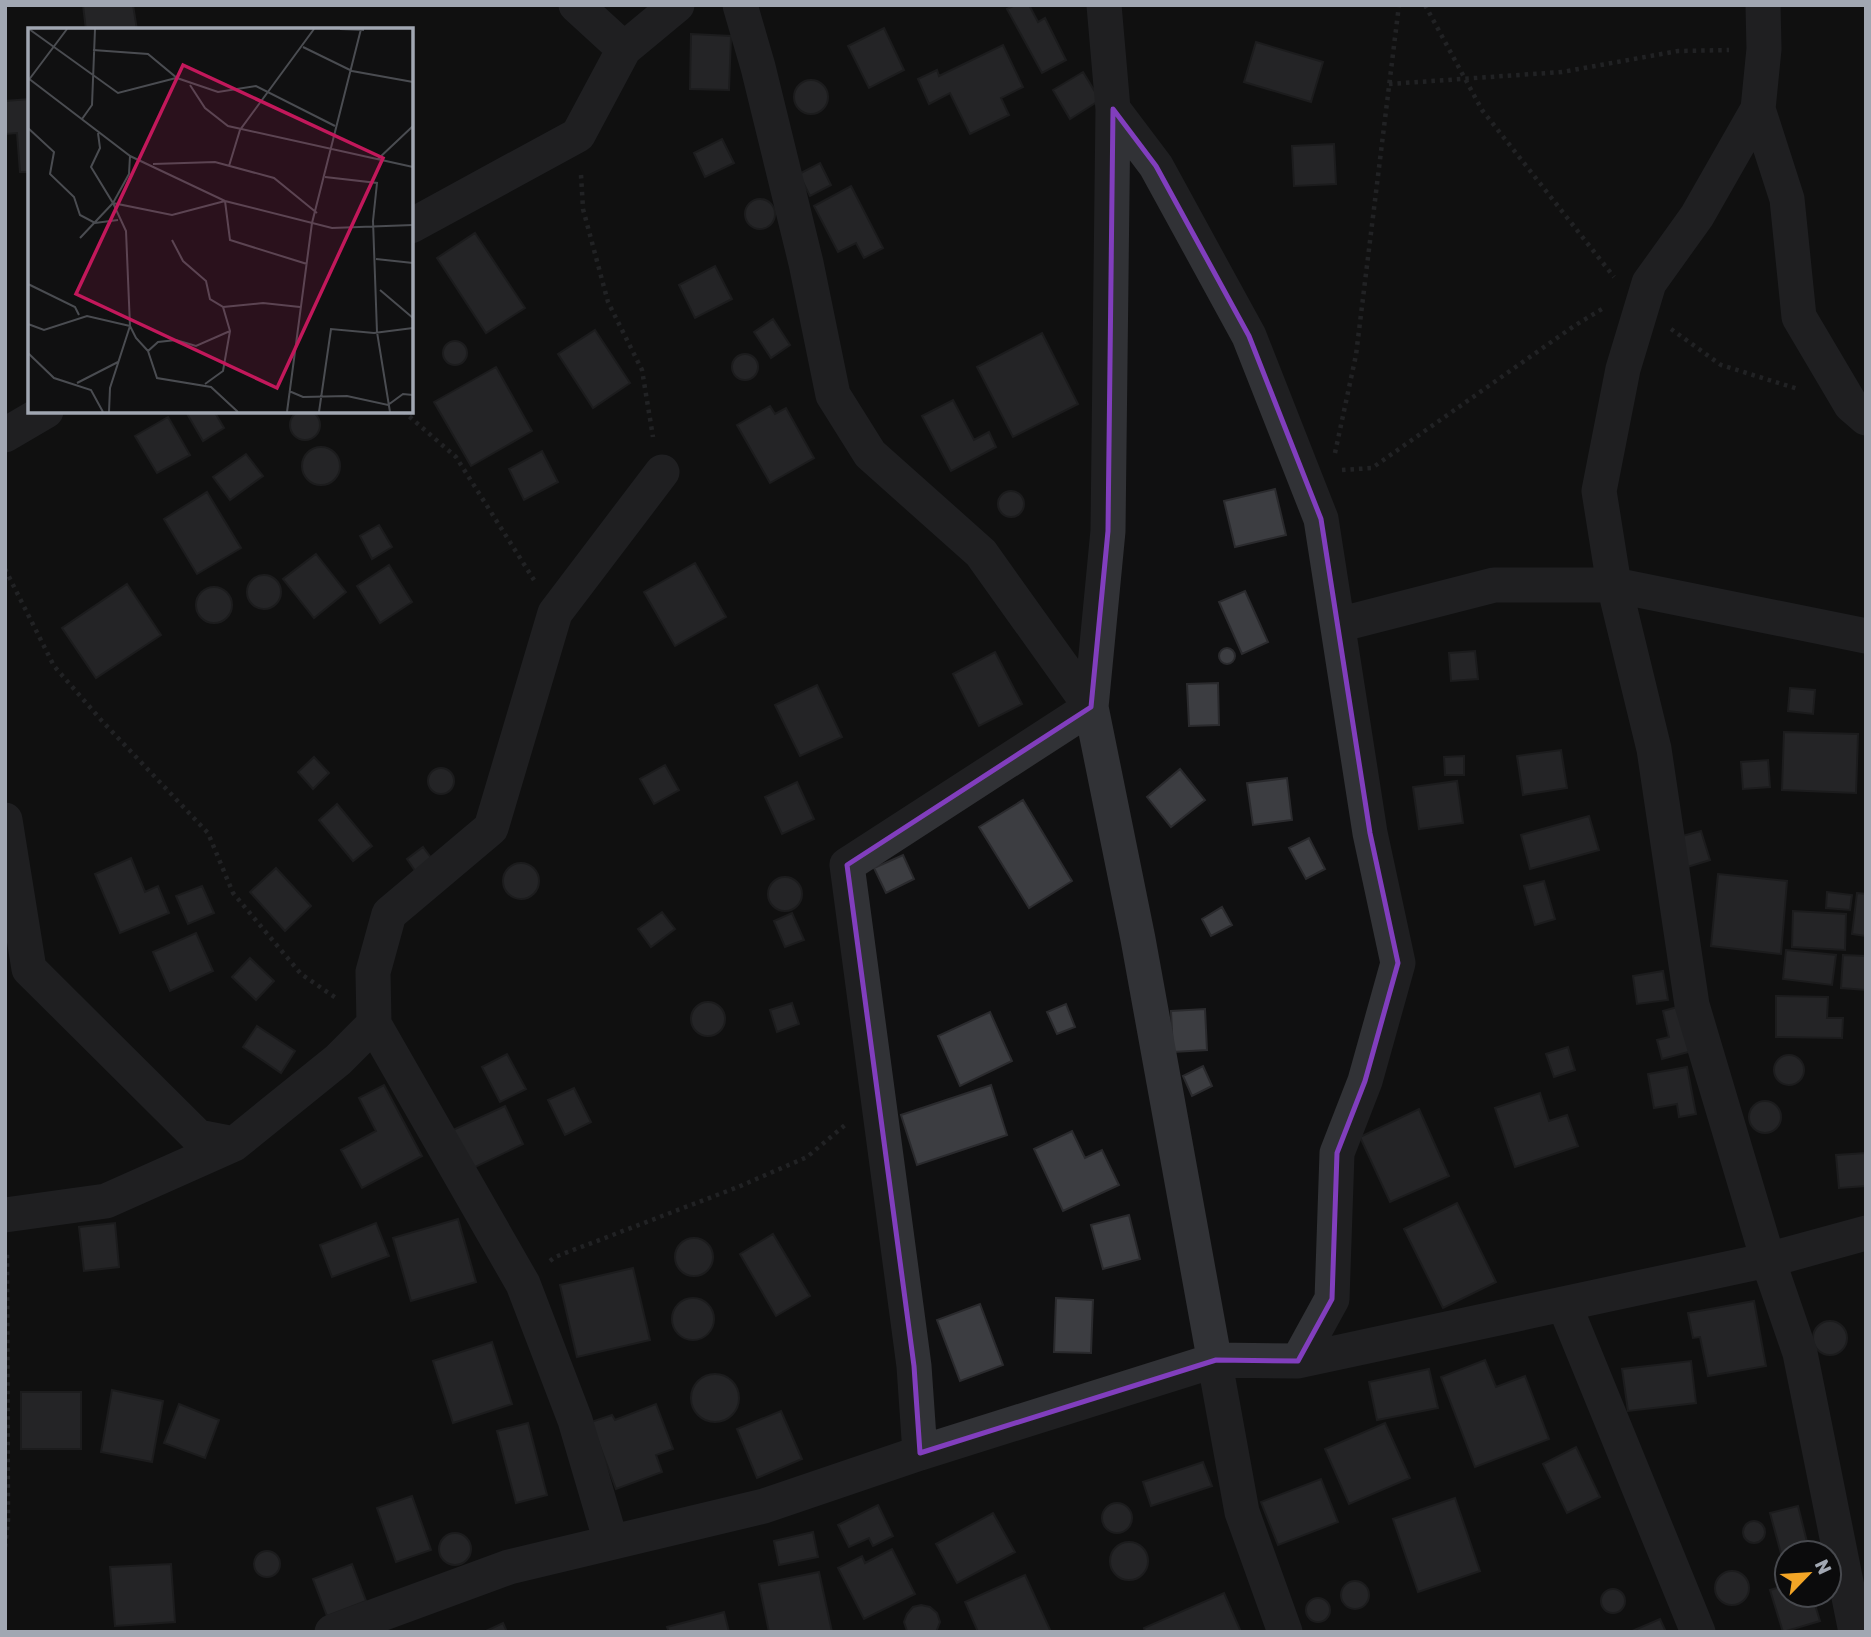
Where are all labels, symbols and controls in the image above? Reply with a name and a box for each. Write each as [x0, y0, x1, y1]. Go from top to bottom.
inset map [28, 28, 413, 413]
north arrow [1773, 1539, 1843, 1609]
text: N [1810, 1556, 1836, 1578]

